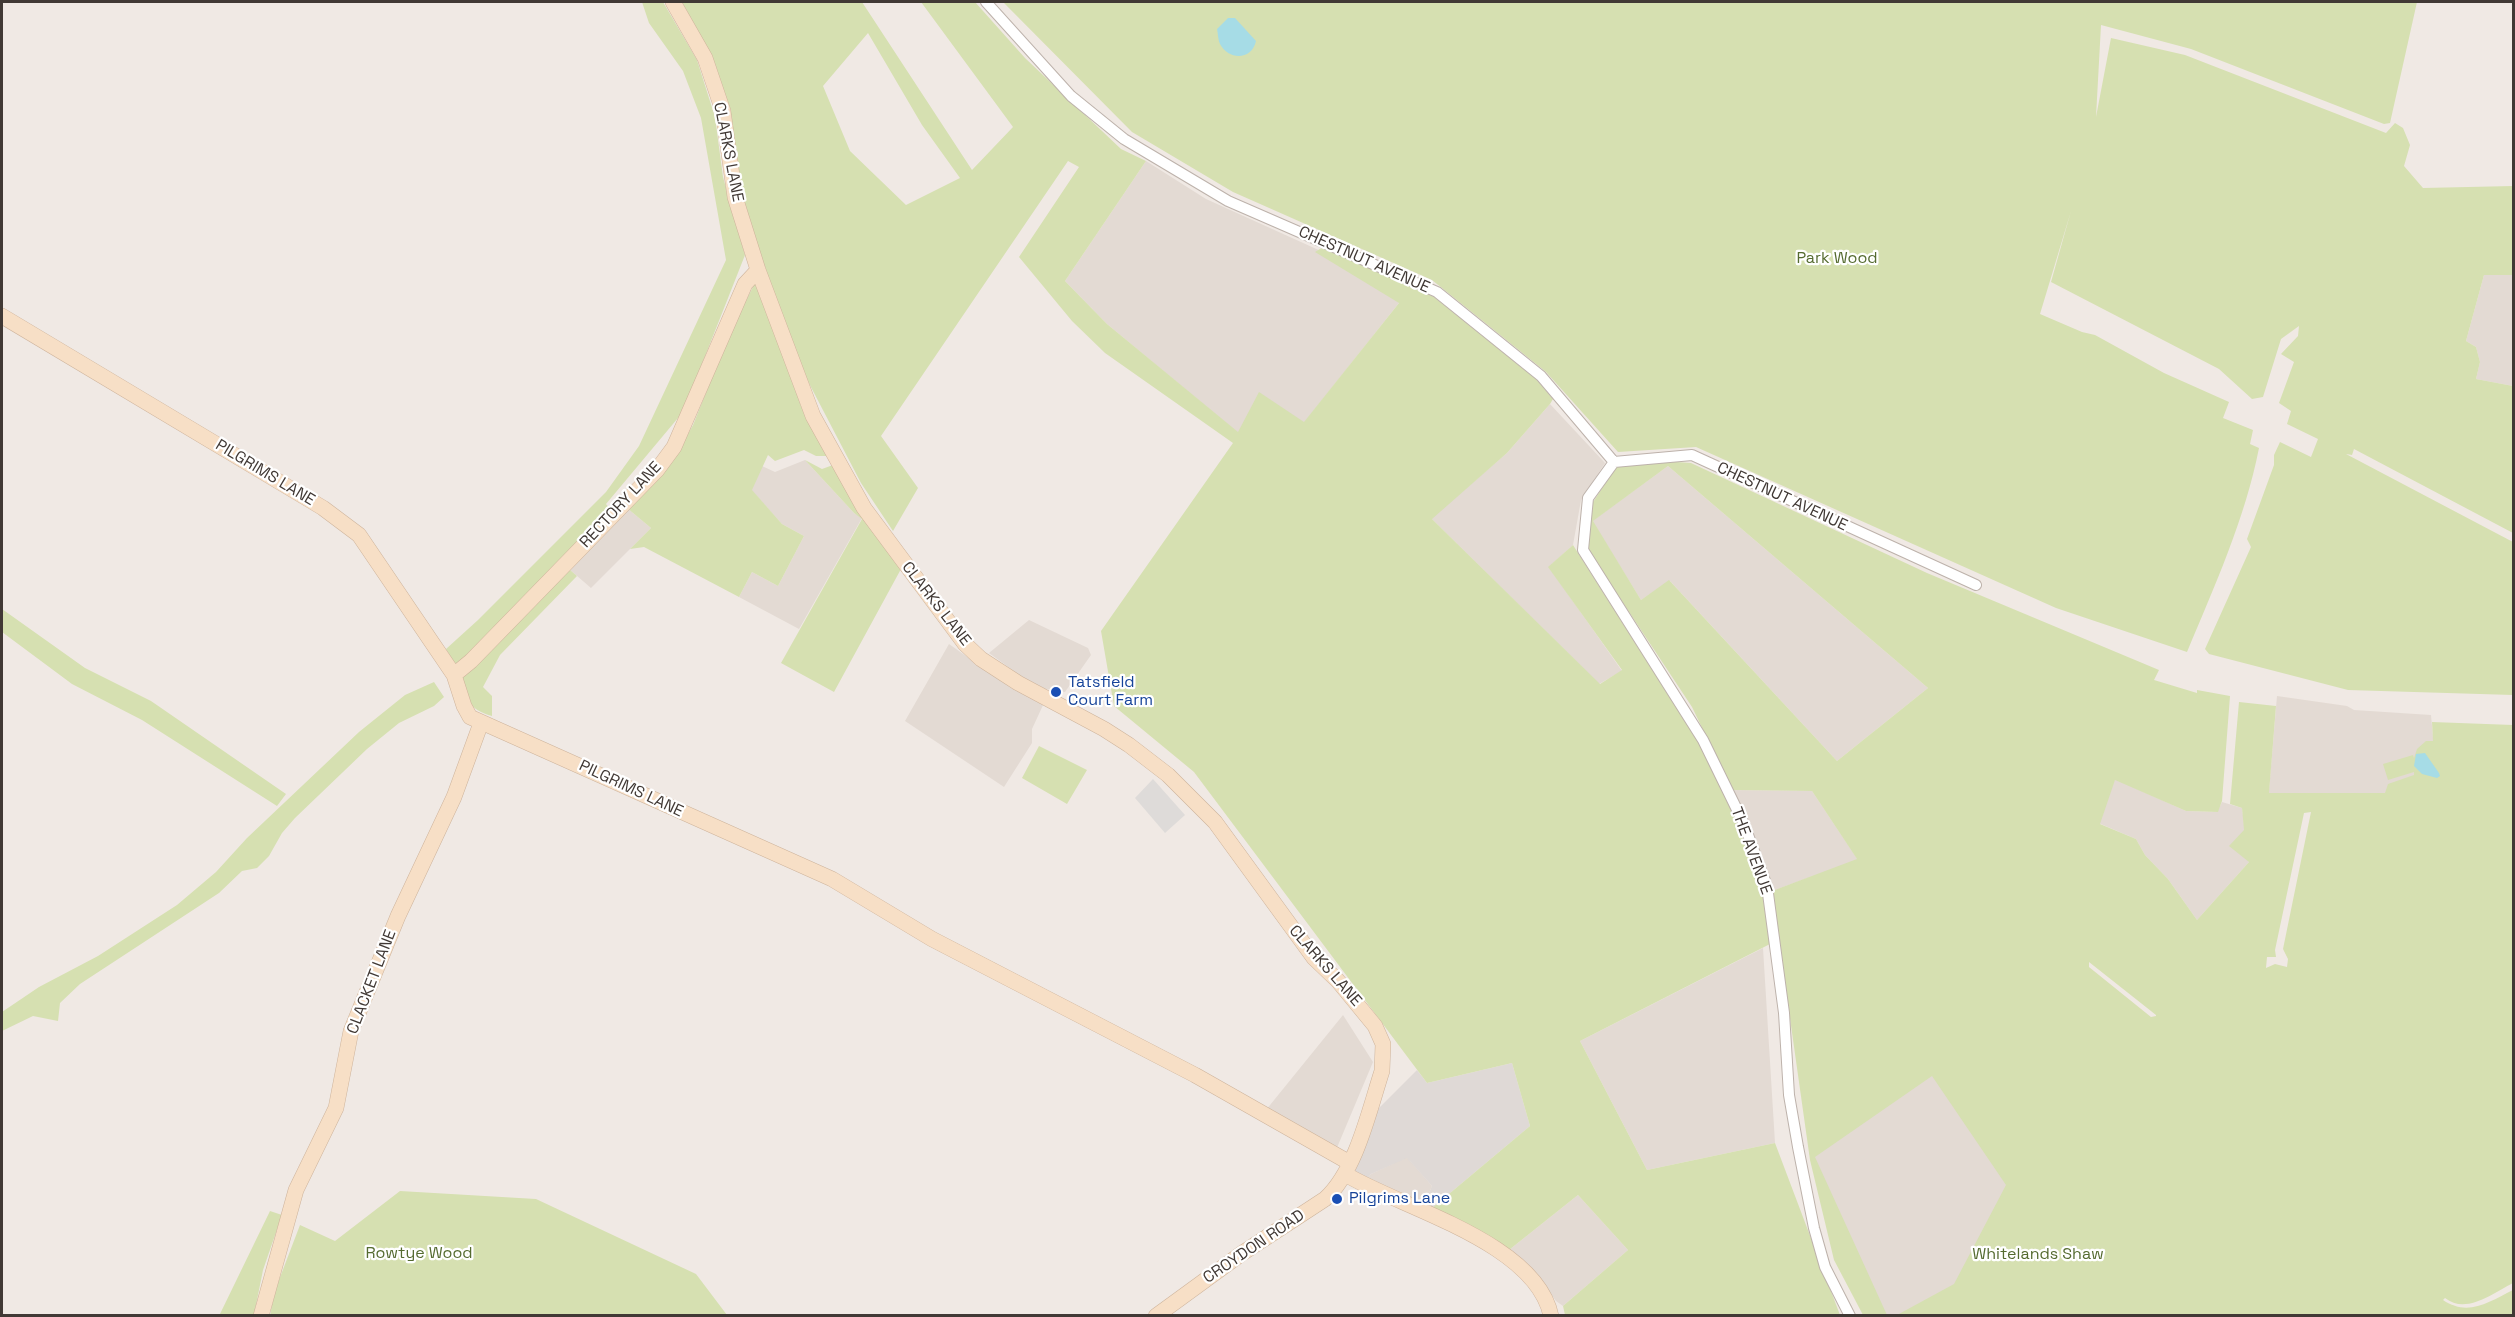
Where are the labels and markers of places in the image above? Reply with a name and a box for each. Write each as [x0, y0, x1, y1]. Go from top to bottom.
place label: Tatsfield Court Farm [1068, 673, 1153, 711]
marker: Tatsfield Court Farm [1049, 685, 1063, 699]
place label: Pilgrims Lane [1349, 1189, 1450, 1209]
marker: Pilgrims Lane [1330, 1192, 1344, 1206]

